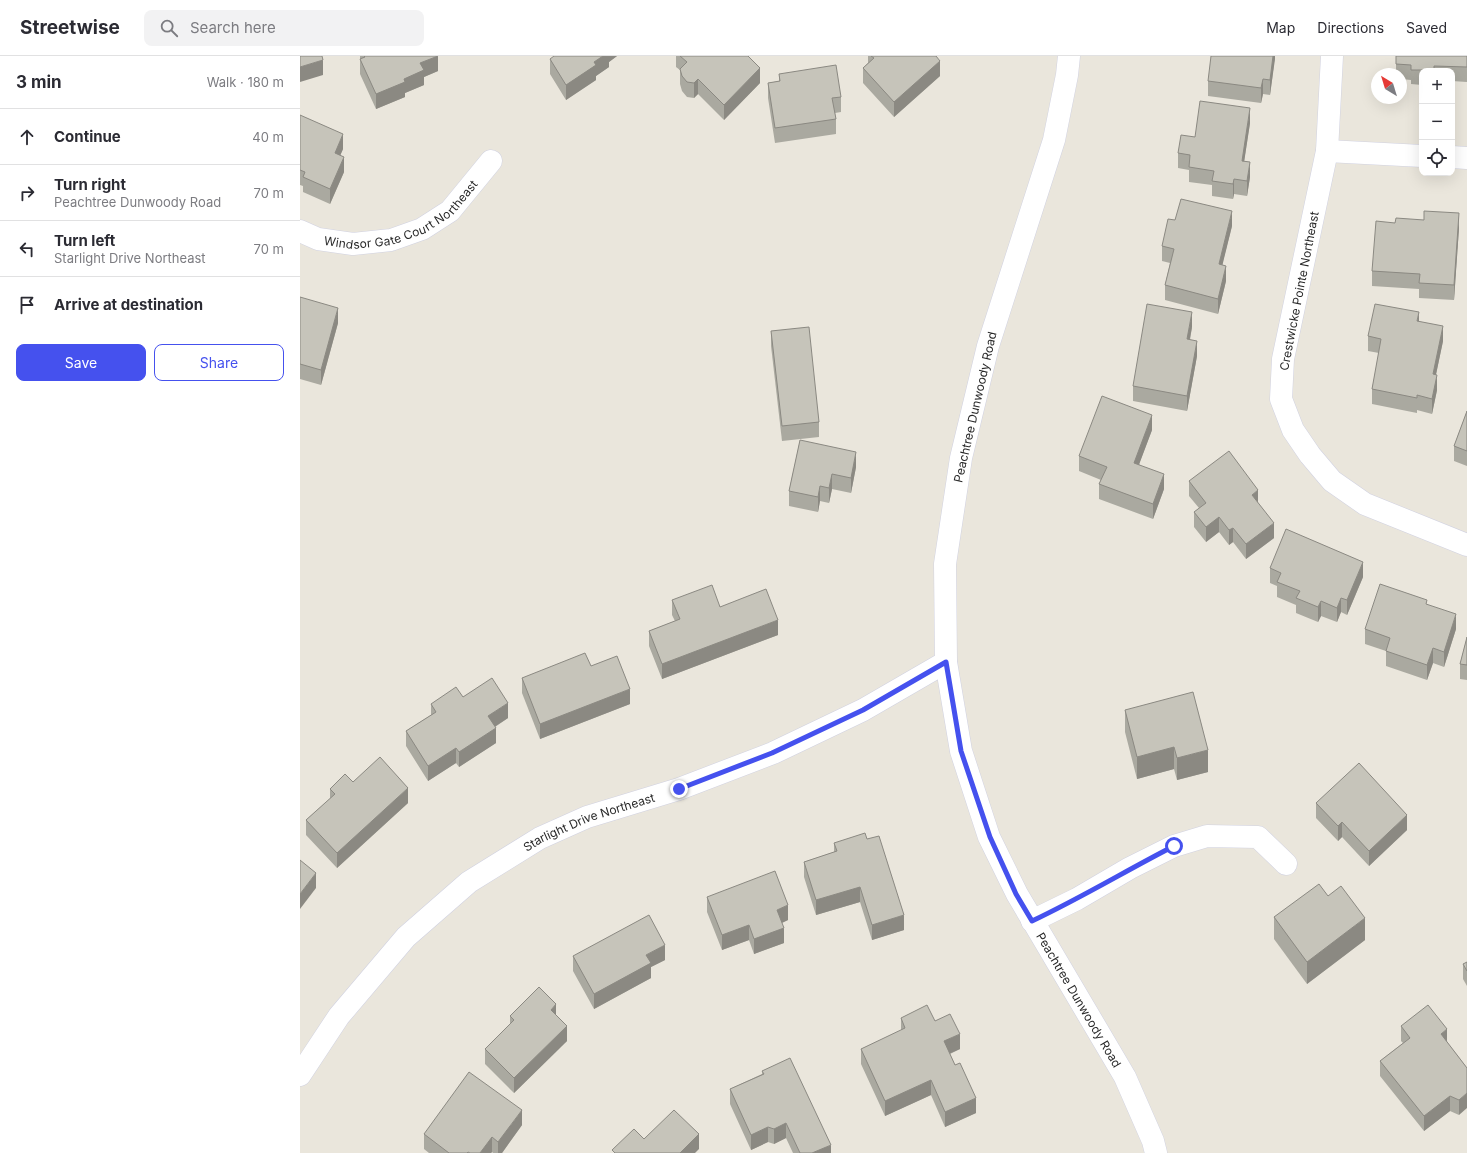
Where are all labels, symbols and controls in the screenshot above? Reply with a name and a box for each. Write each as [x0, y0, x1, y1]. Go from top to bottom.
search box [144, 10, 424, 46]
text: Streetwise [20, 16, 120, 39]
icon: search [158, 17, 180, 39]
text: Search here [190, 18, 276, 37]
text: Map [1266, 19, 1295, 36]
text: Directions [1317, 19, 1384, 36]
text: Saved [1406, 19, 1447, 36]
north arrow [1371, 68, 1407, 104]
map controls [1419, 68, 1455, 176]
button: + [1419, 68, 1455, 104]
text: 3 min [16, 72, 62, 92]
text: Walk · 180 m [207, 74, 284, 90]
button: − [1419, 104, 1455, 140]
icon: ahead [16, 126, 38, 148]
text: Continue [54, 127, 121, 146]
text: 40 m [252, 129, 284, 145]
button: locate [1419, 140, 1455, 176]
text: Turn right [54, 175, 126, 194]
street label: Windsor Gate Court Northeast [323, 176, 480, 251]
icon: right [16, 182, 38, 204]
text: 70 m [254, 185, 284, 201]
text: Peachtree Dunwoody Road [54, 194, 221, 210]
street label: Crestwicke Pointe Northeast [1276, 210, 1322, 372]
text: Turn left [54, 231, 115, 250]
icon: left [16, 238, 38, 260]
text: 70 m [254, 241, 284, 257]
text: Starlight Drive Northeast [54, 250, 206, 266]
icon: arrive [16, 294, 38, 316]
text: Arrive at destination [54, 295, 203, 314]
street label: Peachtree Dunwoody Road [950, 330, 1000, 484]
button: Save [16, 344, 146, 381]
button: Share [154, 344, 284, 381]
route end [670, 780, 688, 798]
street label: Starlight Drive Northeast [520, 789, 656, 854]
route start [1165, 837, 1183, 855]
street label: Peachtree Dunwoody Road [1034, 929, 1125, 1070]

